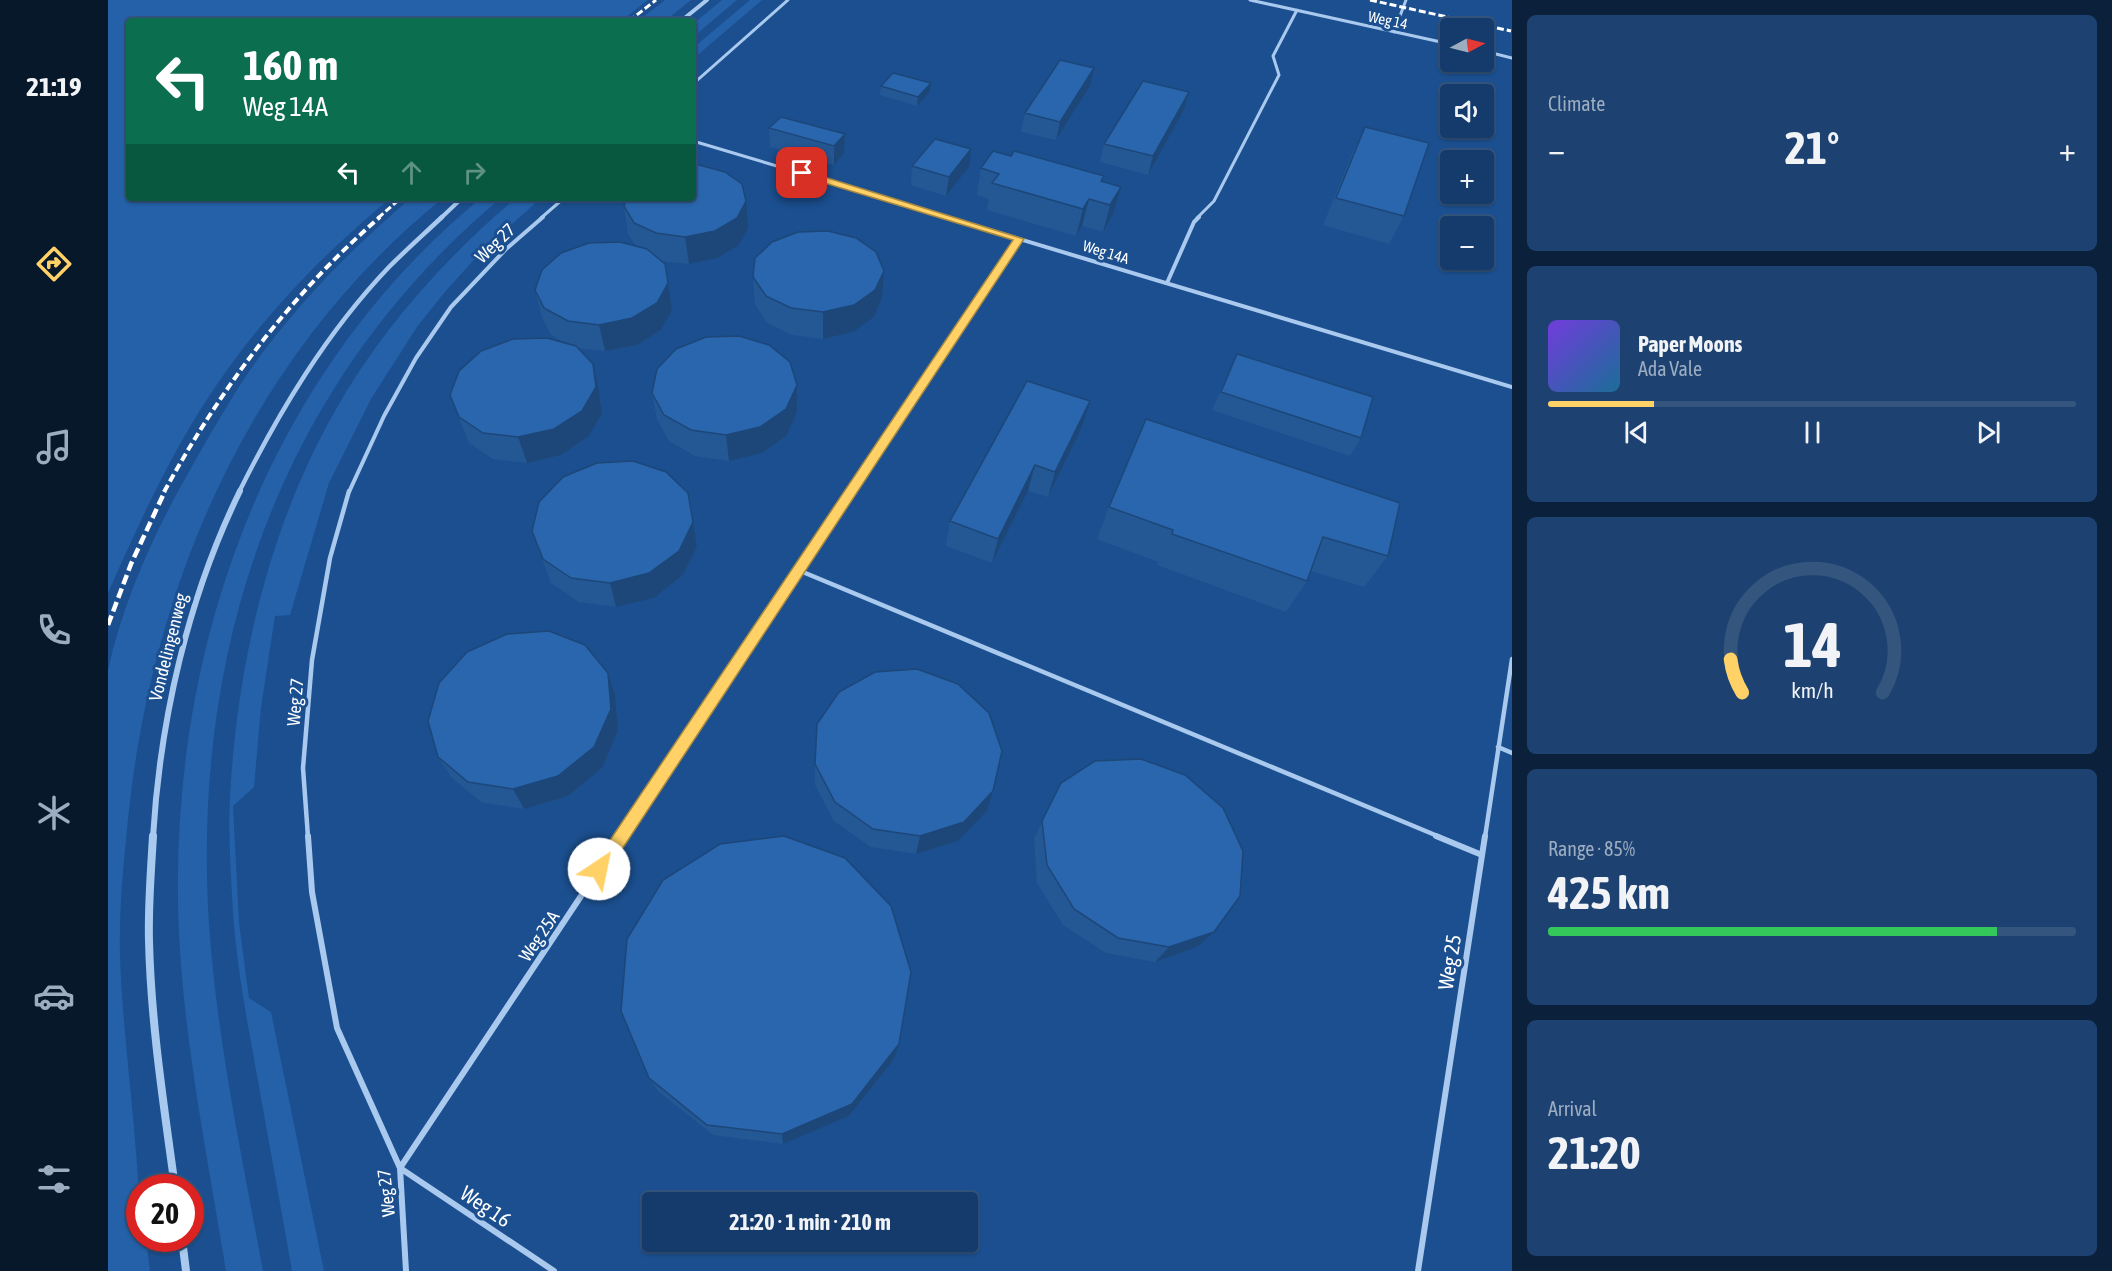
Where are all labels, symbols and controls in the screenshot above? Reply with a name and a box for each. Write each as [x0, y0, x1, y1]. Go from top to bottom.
street label: Weg 14 [1367, 8, 1409, 32]
north arrow [1440, 18, 1494, 72]
map controls [1440, 18, 1494, 270]
text: 160 m [243, 41, 338, 89]
icon: left [144, 42, 222, 120]
text: 21:19 [26, 71, 82, 102]
button: sound [1440, 84, 1494, 138]
text: Weg 14A [243, 91, 328, 122]
text: Climate [1548, 92, 1605, 115]
text: 21° [1785, 122, 1839, 174]
text: − [1548, 130, 1565, 168]
text: + [2059, 130, 2076, 168]
pin [776, 147, 827, 198]
button: + [1440, 150, 1494, 204]
icon: left [332, 156, 365, 189]
icon: ahead [395, 156, 428, 189]
icon: right [458, 156, 491, 189]
icon: arrive [785, 156, 818, 189]
button: − [1440, 216, 1494, 270]
street label: Weg 27 [471, 219, 519, 267]
street label: Weg 14A [1081, 237, 1132, 267]
icon: directions [33, 243, 75, 285]
text: Paper Moons [1638, 331, 1742, 357]
text: Ada Vale [1638, 357, 1702, 380]
icon: previous [1620, 416, 1653, 449]
icon: pause [1796, 416, 1829, 449]
icon: next [1972, 416, 2005, 449]
icon: music [33, 426, 75, 468]
street label: Vondelingenweg [144, 591, 192, 703]
icon: phone [33, 609, 75, 651]
text: 14 [1783, 609, 1841, 680]
street label: Weg 27 [282, 677, 308, 727]
text: km/h [1791, 678, 1833, 703]
icon: climate [33, 792, 75, 834]
position arrow [567, 837, 631, 901]
text: Range · 85% [1548, 837, 1635, 860]
text: 425 km [1548, 867, 1670, 919]
street label: Weg 25A [514, 907, 564, 965]
street label: Weg 25 [1433, 933, 1465, 991]
icon: car [33, 975, 75, 1017]
text: Arrival [1548, 1097, 1597, 1120]
text: 21:20 [1548, 1127, 1641, 1179]
icon: filters [33, 1158, 75, 1200]
street label: Weg 27 [373, 1168, 399, 1218]
speed limit sign: 20 [126, 1174, 204, 1252]
street label: Weg 16 [456, 1180, 516, 1232]
text: 21:20 · 1 min · 210 m [729, 1209, 891, 1235]

